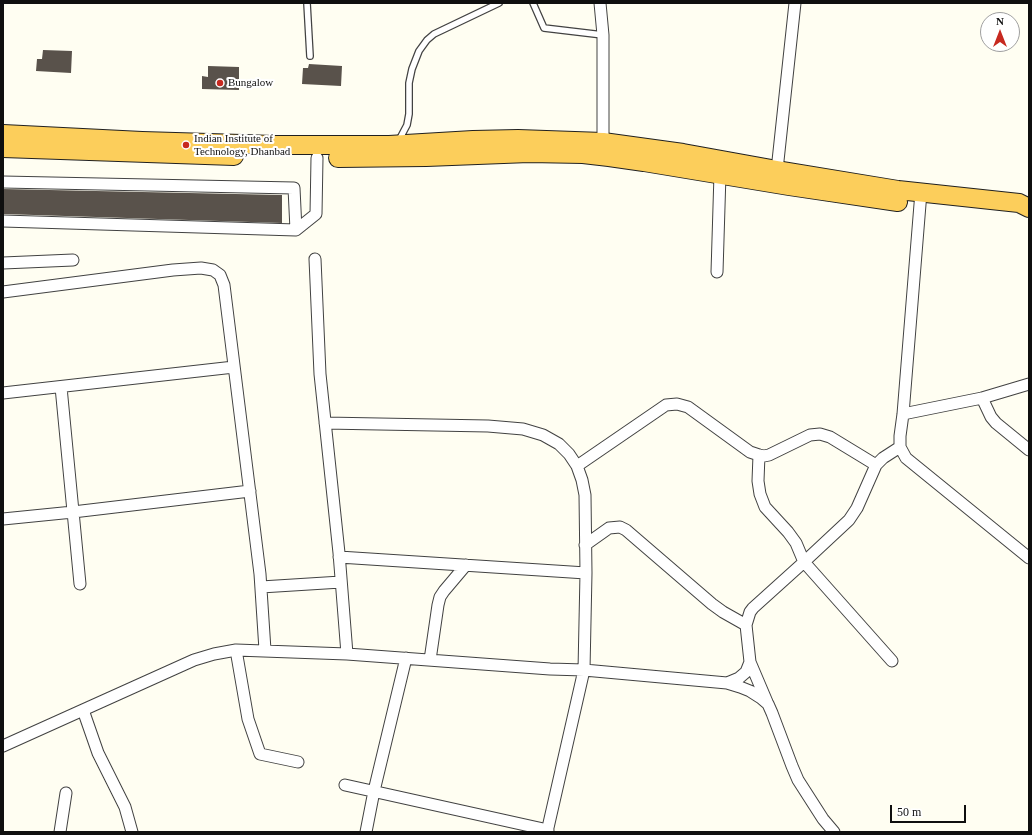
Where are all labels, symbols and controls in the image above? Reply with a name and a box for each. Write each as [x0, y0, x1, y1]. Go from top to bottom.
north arrow [980, 12, 1020, 52]
text: N [996, 15, 1004, 27]
place label: Bungalow [228, 76, 273, 90]
marker: Bungalow [215, 78, 225, 88]
place label: Indian Institute of Technology, Dhanbad [194, 132, 290, 158]
marker: Indian Institute of Technology, Dhanbad [181, 140, 191, 150]
scale bar [892, 797, 968, 823]
text: 50 m [897, 805, 921, 819]

